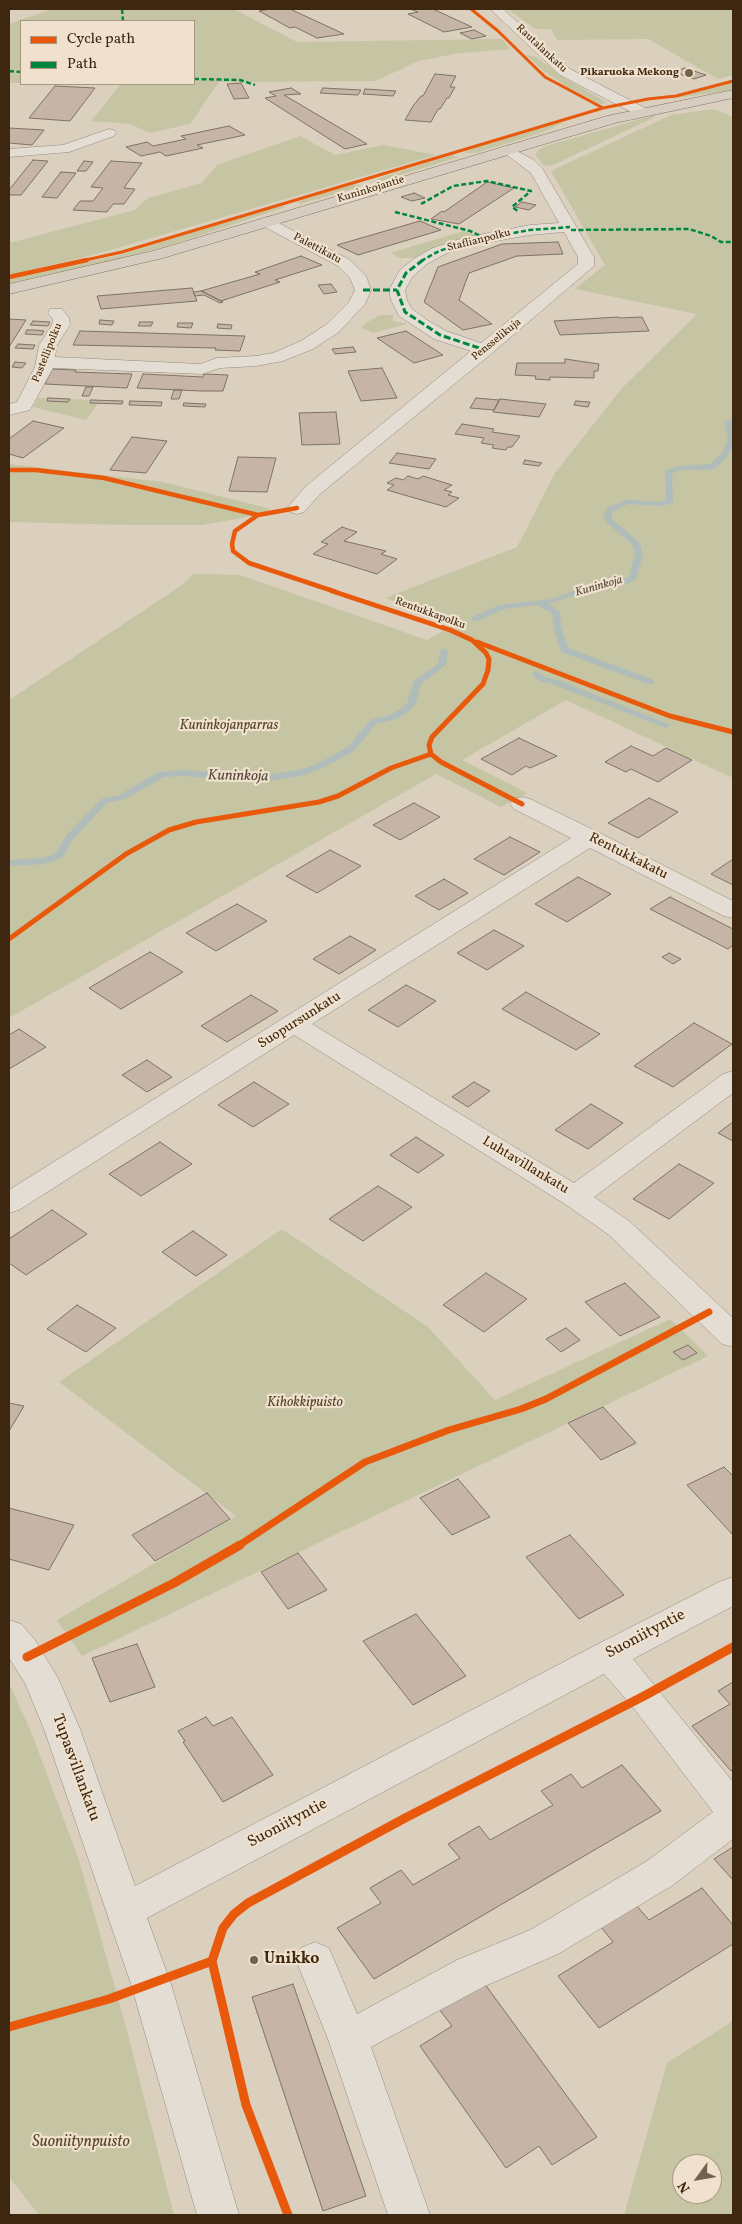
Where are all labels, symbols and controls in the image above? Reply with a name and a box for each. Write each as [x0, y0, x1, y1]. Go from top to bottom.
legend [20, 20, 195, 85]
street label: Rautalankatu [513, 22, 569, 76]
text: Cycle path [67, 29, 135, 50]
text: Path [67, 54, 97, 75]
place label: Pikaruoka Mekong [580, 66, 679, 80]
marker: Pikaruoka Mekong [683, 67, 695, 79]
street label: Kuninkojantie [336, 174, 406, 206]
street label: Staflianpolku [446, 227, 512, 255]
street label: Palettikatu [291, 231, 343, 267]
street label: Pensselikuja [470, 316, 524, 364]
street label: Pastellipolku [30, 321, 66, 385]
water label: Kuninkoja [574, 573, 624, 601]
street label: Rentukkapolku [393, 595, 467, 633]
park label: Kuninkojanparras [179, 718, 279, 734]
water label: Kuninkoja [207, 767, 269, 787]
street label: Rentukkakatu [586, 830, 670, 884]
street label: Suopursunkatu [256, 989, 344, 1053]
street label: Luhtavillankatu [479, 1134, 571, 1198]
park label: Kihokkipuisto [267, 1395, 343, 1411]
street label: Suoniityntie [603, 1606, 689, 1664]
street label: Tupasvillankatu [47, 1712, 103, 1824]
street label: Suoniityntie [245, 1795, 331, 1853]
place label: Unikko [264, 1950, 319, 1970]
marker: Unikko [248, 1954, 260, 1966]
park label: Suoniitynpuisto [32, 2133, 130, 2153]
north arrow [672, 2154, 722, 2204]
text: N [674, 2177, 695, 2196]

